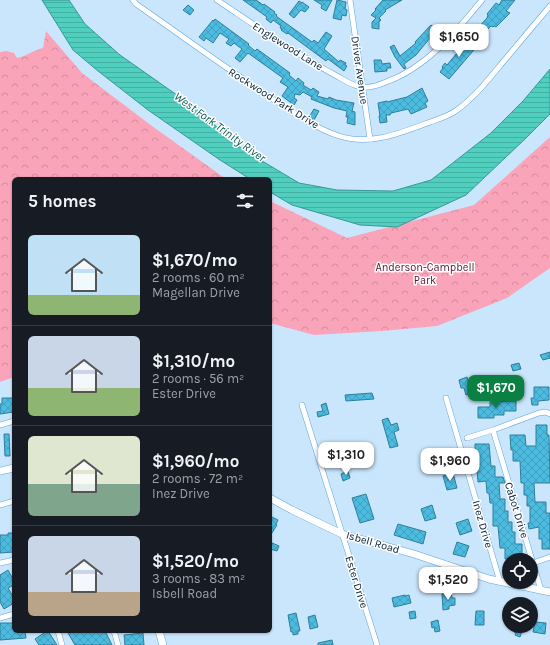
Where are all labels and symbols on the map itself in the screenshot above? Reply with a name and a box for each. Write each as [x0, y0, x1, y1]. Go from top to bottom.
street label: Englewood Lane [250, 20, 326, 73]
pin: $1,650 [426, 24, 492, 58]
street label: Driver Avenue [348, 35, 371, 105]
street label: Rockwood Park Drive [226, 65, 322, 132]
water label: West Fork Trinity River [172, 89, 269, 165]
park label: Anderson-Campbell Park [375, 261, 475, 287]
pin: $1,670 [463, 375, 529, 409]
pin: $1,310 [313, 442, 379, 476]
pin: $1,960 [417, 448, 483, 482]
street label: Cabot Drive [502, 481, 531, 540]
street label: Inez Drive [470, 499, 496, 550]
street label: Isbell Road [345, 529, 401, 556]
street label: Ester Drive [342, 554, 371, 610]
pin: $1,520 [415, 567, 481, 601]

